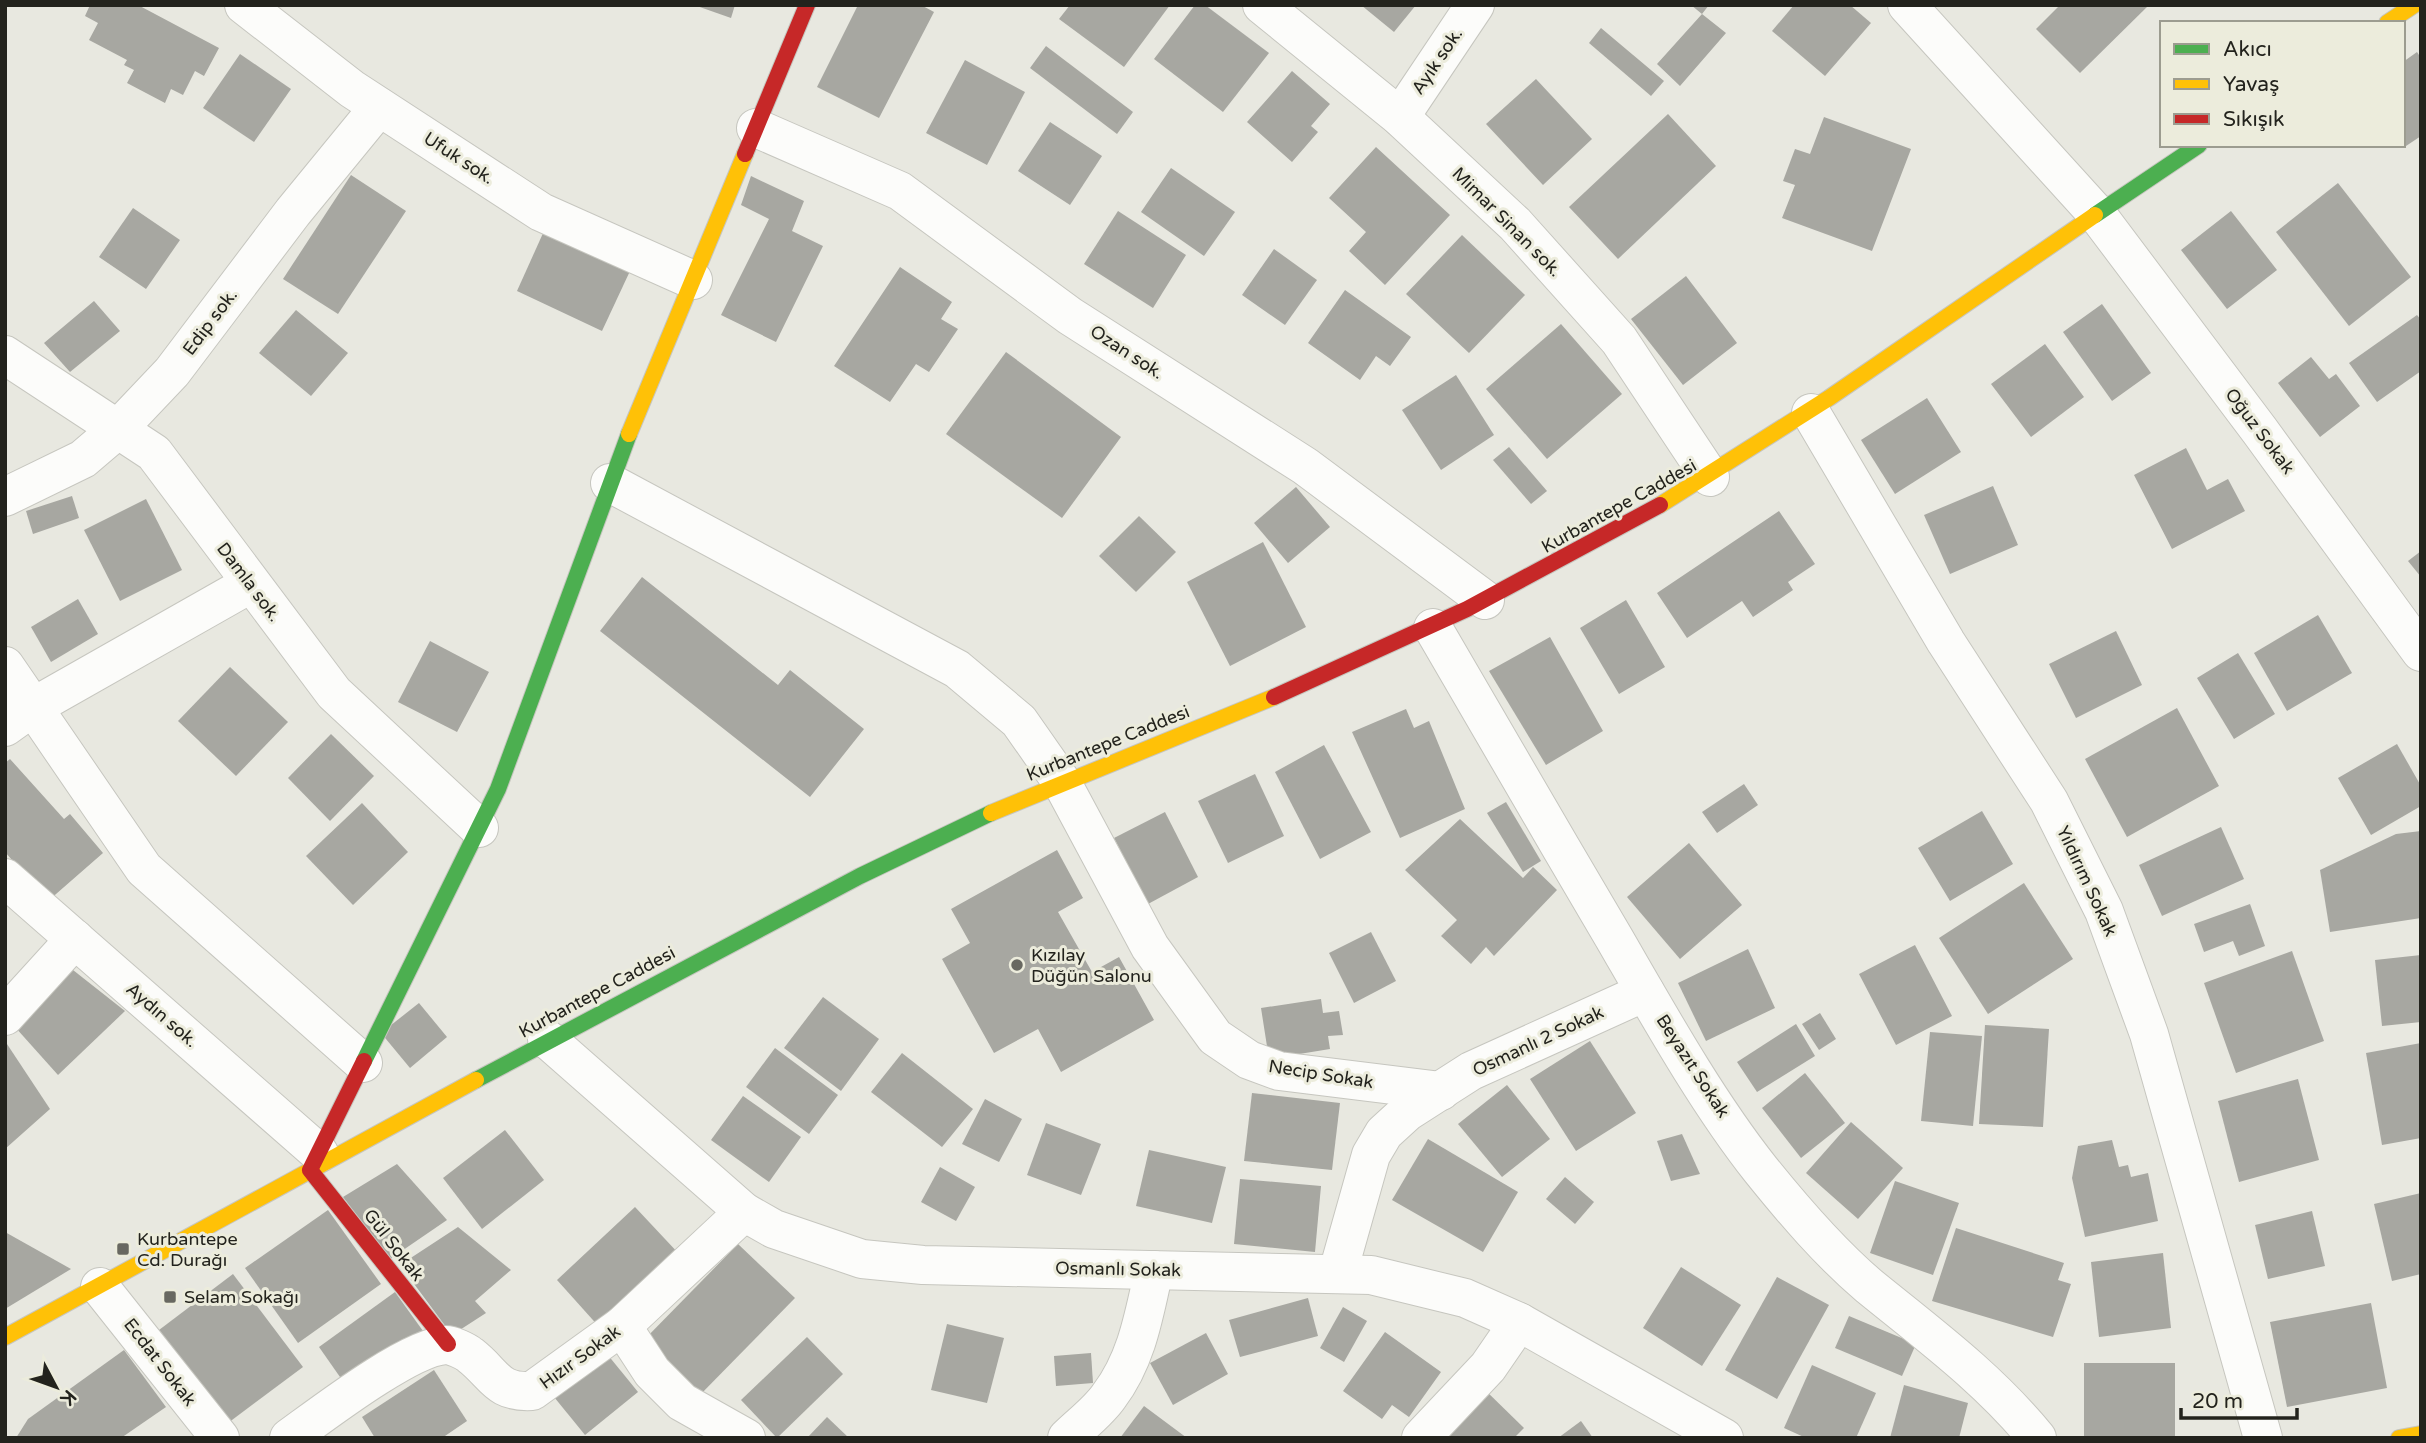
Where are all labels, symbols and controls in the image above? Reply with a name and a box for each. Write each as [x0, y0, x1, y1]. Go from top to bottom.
legend [2160, 21, 2405, 147]
street label: Ayık sok. [1407, 24, 1467, 98]
text: Akıcı [2223, 37, 2272, 62]
text: Yavaş [2223, 72, 2279, 97]
text: Sıkışık [2223, 107, 2284, 132]
street label: Ufuk sok. [420, 127, 498, 189]
street label: Mimar Sinan sok. [1448, 163, 1566, 281]
street label: Edip sok. [178, 285, 242, 359]
street label: Ozan sok. [1086, 320, 1168, 384]
street label: Oğuz Sokak [2221, 384, 2300, 478]
street label: Kurbantepe Caddesi [1538, 454, 1700, 558]
street label: Damla sok. [212, 538, 286, 626]
street label: Kurbantepe Caddesi [1023, 700, 1193, 786]
street label: Yıldırım Sokak [2052, 822, 2122, 940]
street label: Kurbantepe Caddesi [515, 941, 679, 1043]
place label: Kızılay Düğün Salonu [1031, 944, 1152, 987]
marker: Kızılay Düğün Salonu [1009, 957, 1025, 973]
street label: Aydın sok. [122, 978, 202, 1052]
street label: Osmanlı 2 Sokak [1469, 1001, 1607, 1081]
street label: Beyazıt Sokak [1651, 1010, 1735, 1122]
street label: Necip Sokak [1267, 1055, 1375, 1093]
street label: Gül Sokak [359, 1205, 429, 1286]
place label: Kurbantepe Cd. Durağı [137, 1228, 238, 1271]
marker: Kurbantepe Cd. Durağı [115, 1241, 131, 1257]
street label: Osmanlı Sokak [1055, 1257, 1181, 1281]
place label: Selam Sokağı [184, 1286, 299, 1308]
marker: Selam Sokağı [162, 1289, 178, 1305]
street label: Ecdat Sokak [119, 1314, 201, 1410]
street label: Hızır Sokak [535, 1320, 625, 1394]
north arrow [21, 1352, 91, 1422]
scale bar [2181, 1376, 2296, 1420]
text: K [55, 1385, 81, 1410]
text: 20 m [2192, 1389, 2243, 1414]

